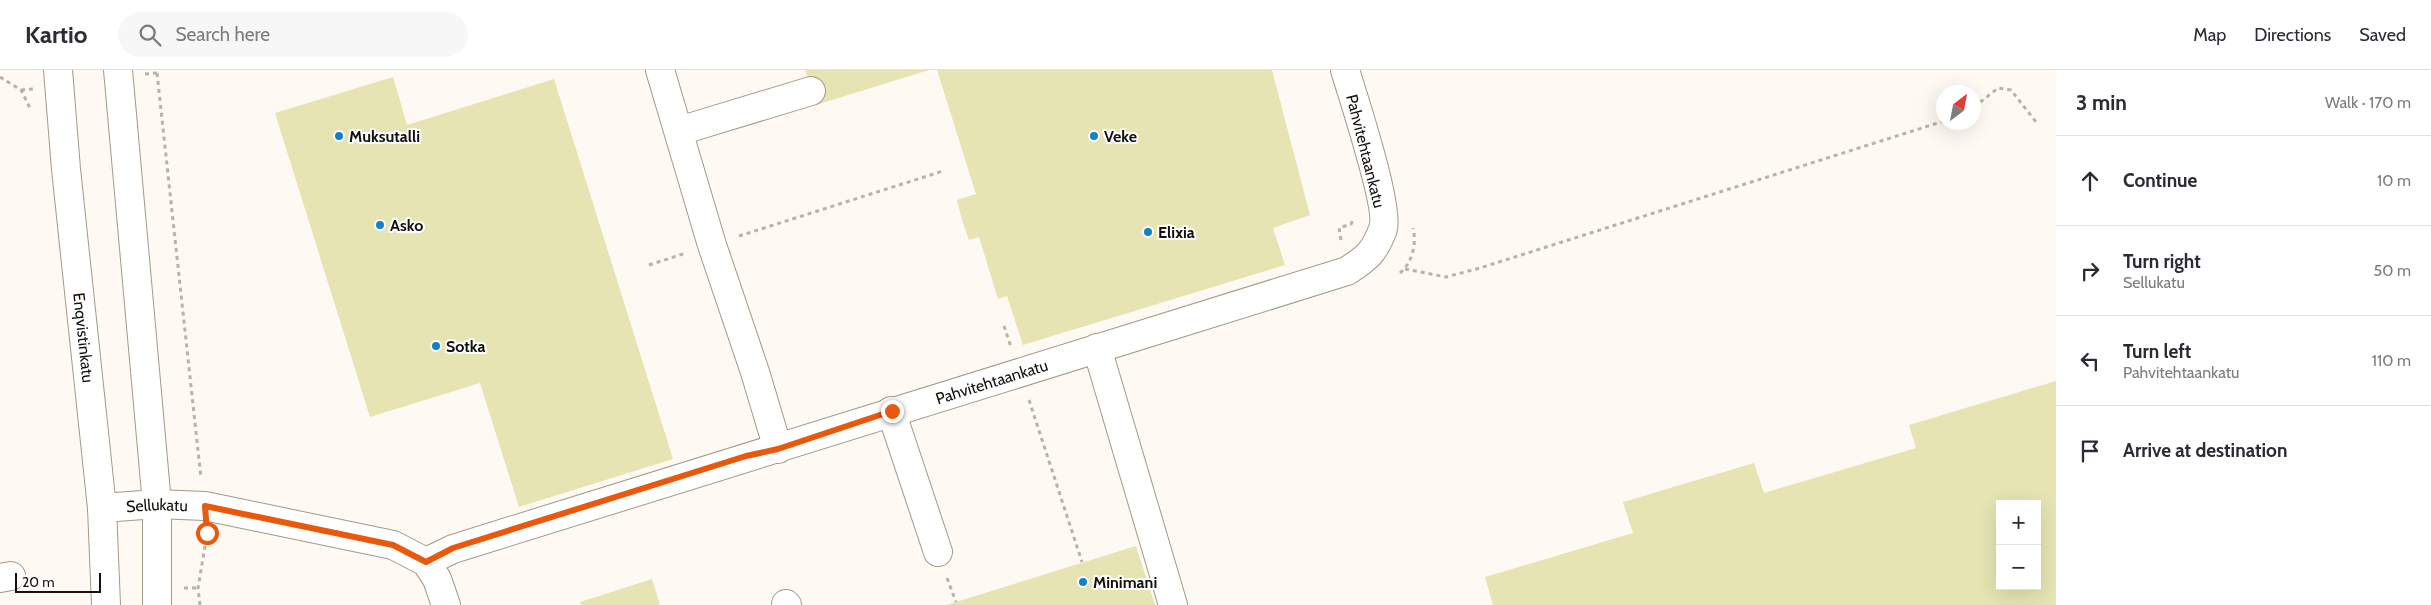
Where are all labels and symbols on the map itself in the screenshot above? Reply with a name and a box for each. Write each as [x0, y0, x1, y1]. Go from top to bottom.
north arrow [1936, 85, 1981, 130]
street label: Pahvitehtaankatu [1342, 92, 1389, 210]
place label: Muksutalli [349, 127, 420, 146]
place label: Veke [1104, 127, 1137, 146]
marker: Muksutalli [333, 130, 345, 142]
marker: Veke [1088, 130, 1100, 142]
place label: Asko [390, 216, 423, 235]
marker: Asko [374, 219, 386, 231]
place label: Elixia [1158, 223, 1195, 242]
marker: Elixia [1142, 226, 1154, 238]
street label: Enqvistinkatu [69, 292, 98, 384]
place label: Sotka [446, 337, 485, 356]
marker: Sotka [430, 340, 442, 352]
street label: Pahvitehtaankatu [933, 356, 1050, 408]
route end [881, 400, 904, 423]
street label: Sellukatu [125, 495, 188, 516]
route start [196, 522, 219, 545]
scale bar [15, 570, 101, 593]
place label: Minimani [1093, 573, 1157, 592]
marker: Minimani [1077, 576, 1089, 588]

